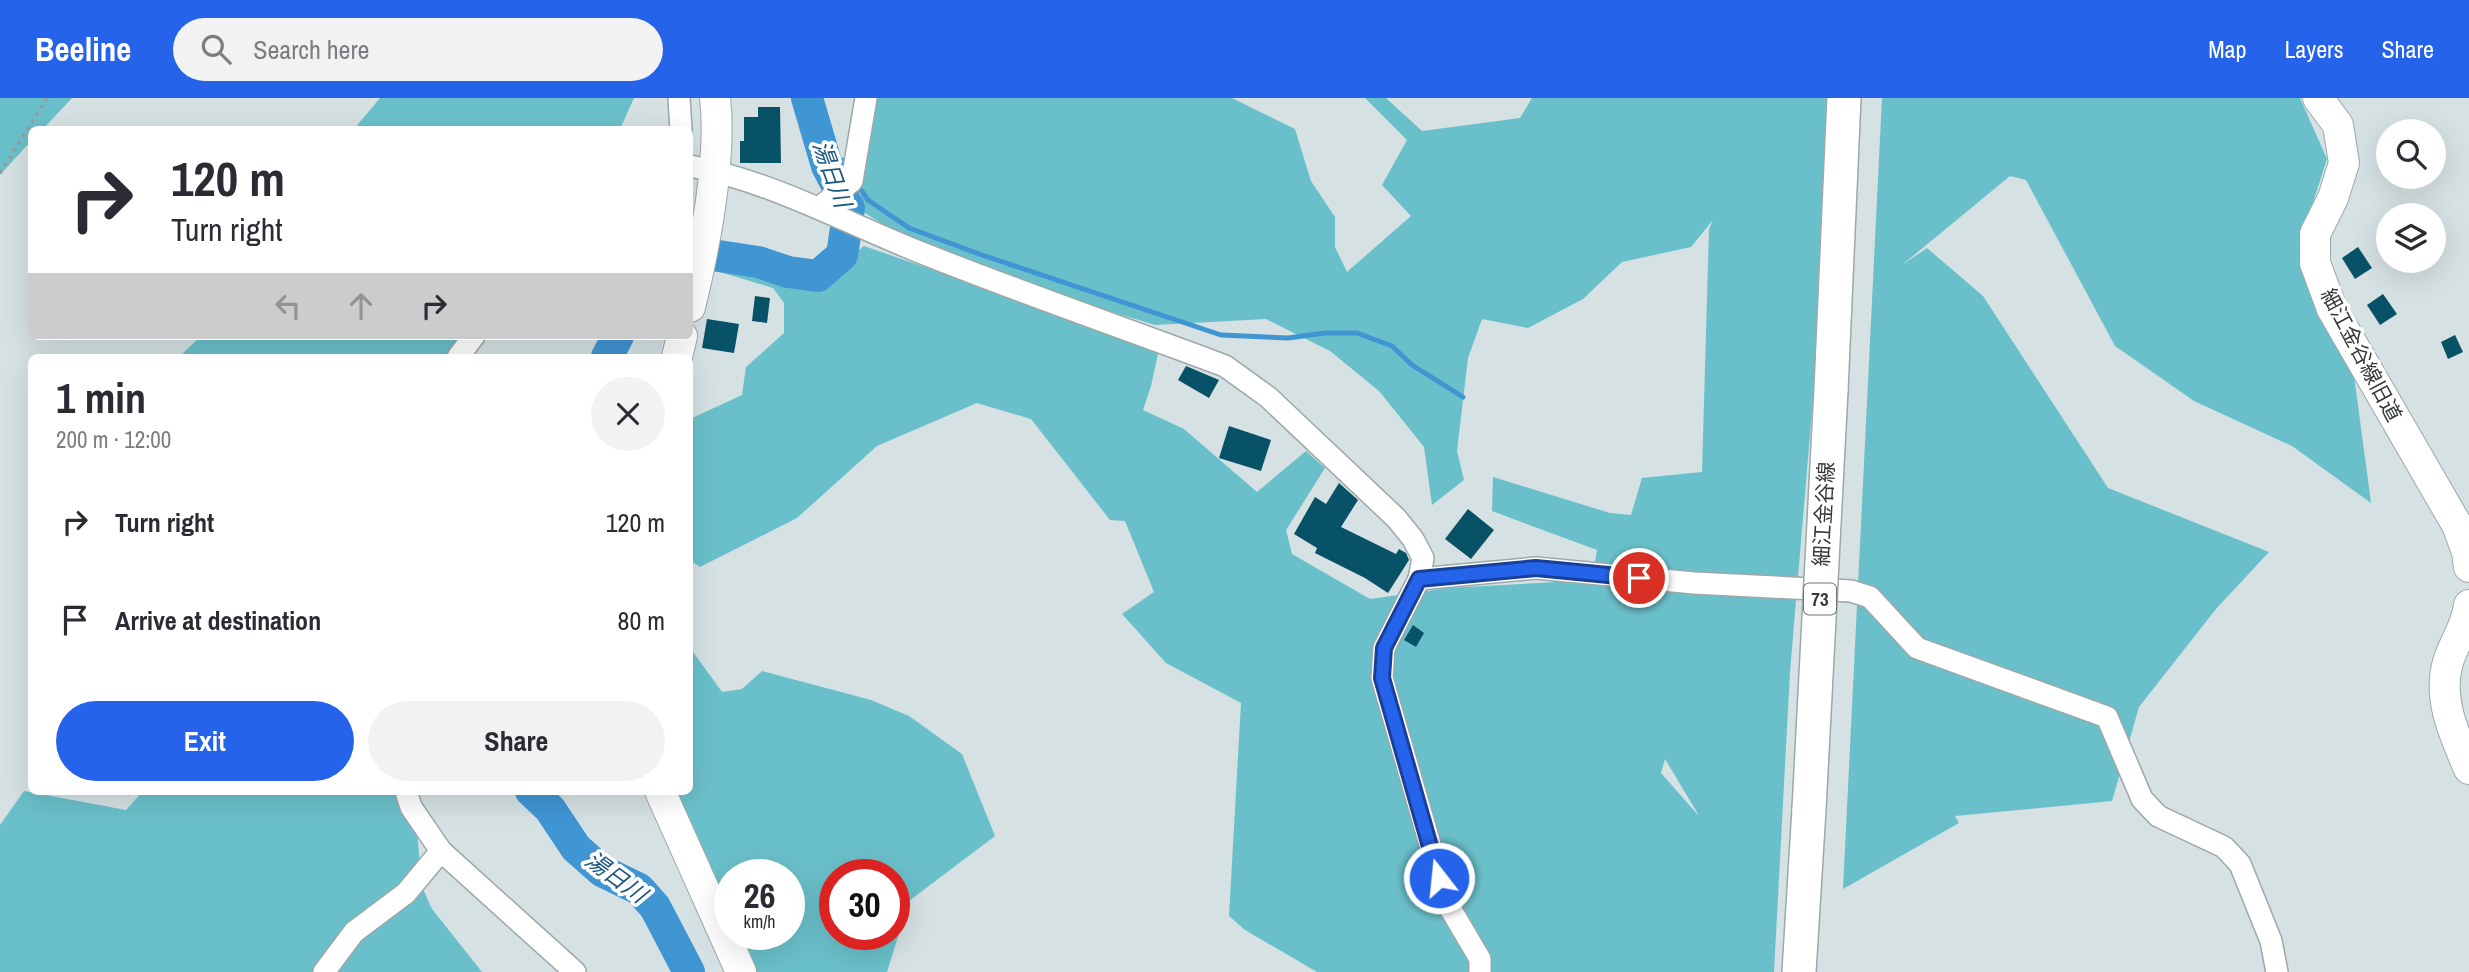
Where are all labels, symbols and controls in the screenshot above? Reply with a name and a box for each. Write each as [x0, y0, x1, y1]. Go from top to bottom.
search box [173, 18, 663, 81]
text: Beeline [35, 27, 131, 71]
icon: search [197, 30, 235, 68]
text: Search here [253, 32, 369, 67]
text: Map [2208, 33, 2246, 65]
text: Layers [2284, 33, 2343, 65]
text: Share [2381, 33, 2434, 65]
map controls [2376, 119, 2446, 273]
button: search [2376, 119, 2446, 189]
water label: 湯日川 [806, 136, 860, 214]
text: 120 m [171, 145, 285, 211]
icon: right [56, 154, 147, 245]
button: layers [2376, 203, 2446, 273]
text: Turn right [171, 208, 283, 251]
street label: 細江金谷線旧道 [2314, 283, 2409, 426]
icon: left [269, 287, 307, 325]
icon: ahead [342, 287, 380, 325]
icon: right [415, 287, 453, 325]
text: 1 min [56, 370, 146, 426]
button: close [591, 377, 665, 451]
text: 200 m · 12:00 [56, 424, 171, 455]
street label: 細江金谷線 [1806, 461, 1841, 567]
icon: right [56, 503, 94, 541]
text: Turn right [115, 505, 214, 540]
text: 120 m [606, 505, 665, 540]
pin [1609, 548, 1669, 608]
icon: arrive [1620, 559, 1658, 597]
road number: 73 [1804, 584, 1836, 614]
icon: arrive [56, 601, 94, 639]
text: Arrive at destination [115, 603, 321, 638]
text: 80 m [618, 603, 665, 638]
button: Exit [56, 701, 354, 781]
button: Share [368, 701, 665, 781]
position arrow [1402, 841, 1476, 915]
water label: 湯日川 [579, 844, 656, 911]
speed limit sign: 30 [819, 859, 910, 950]
text: 26 [744, 872, 775, 919]
text: km/h [744, 909, 776, 934]

